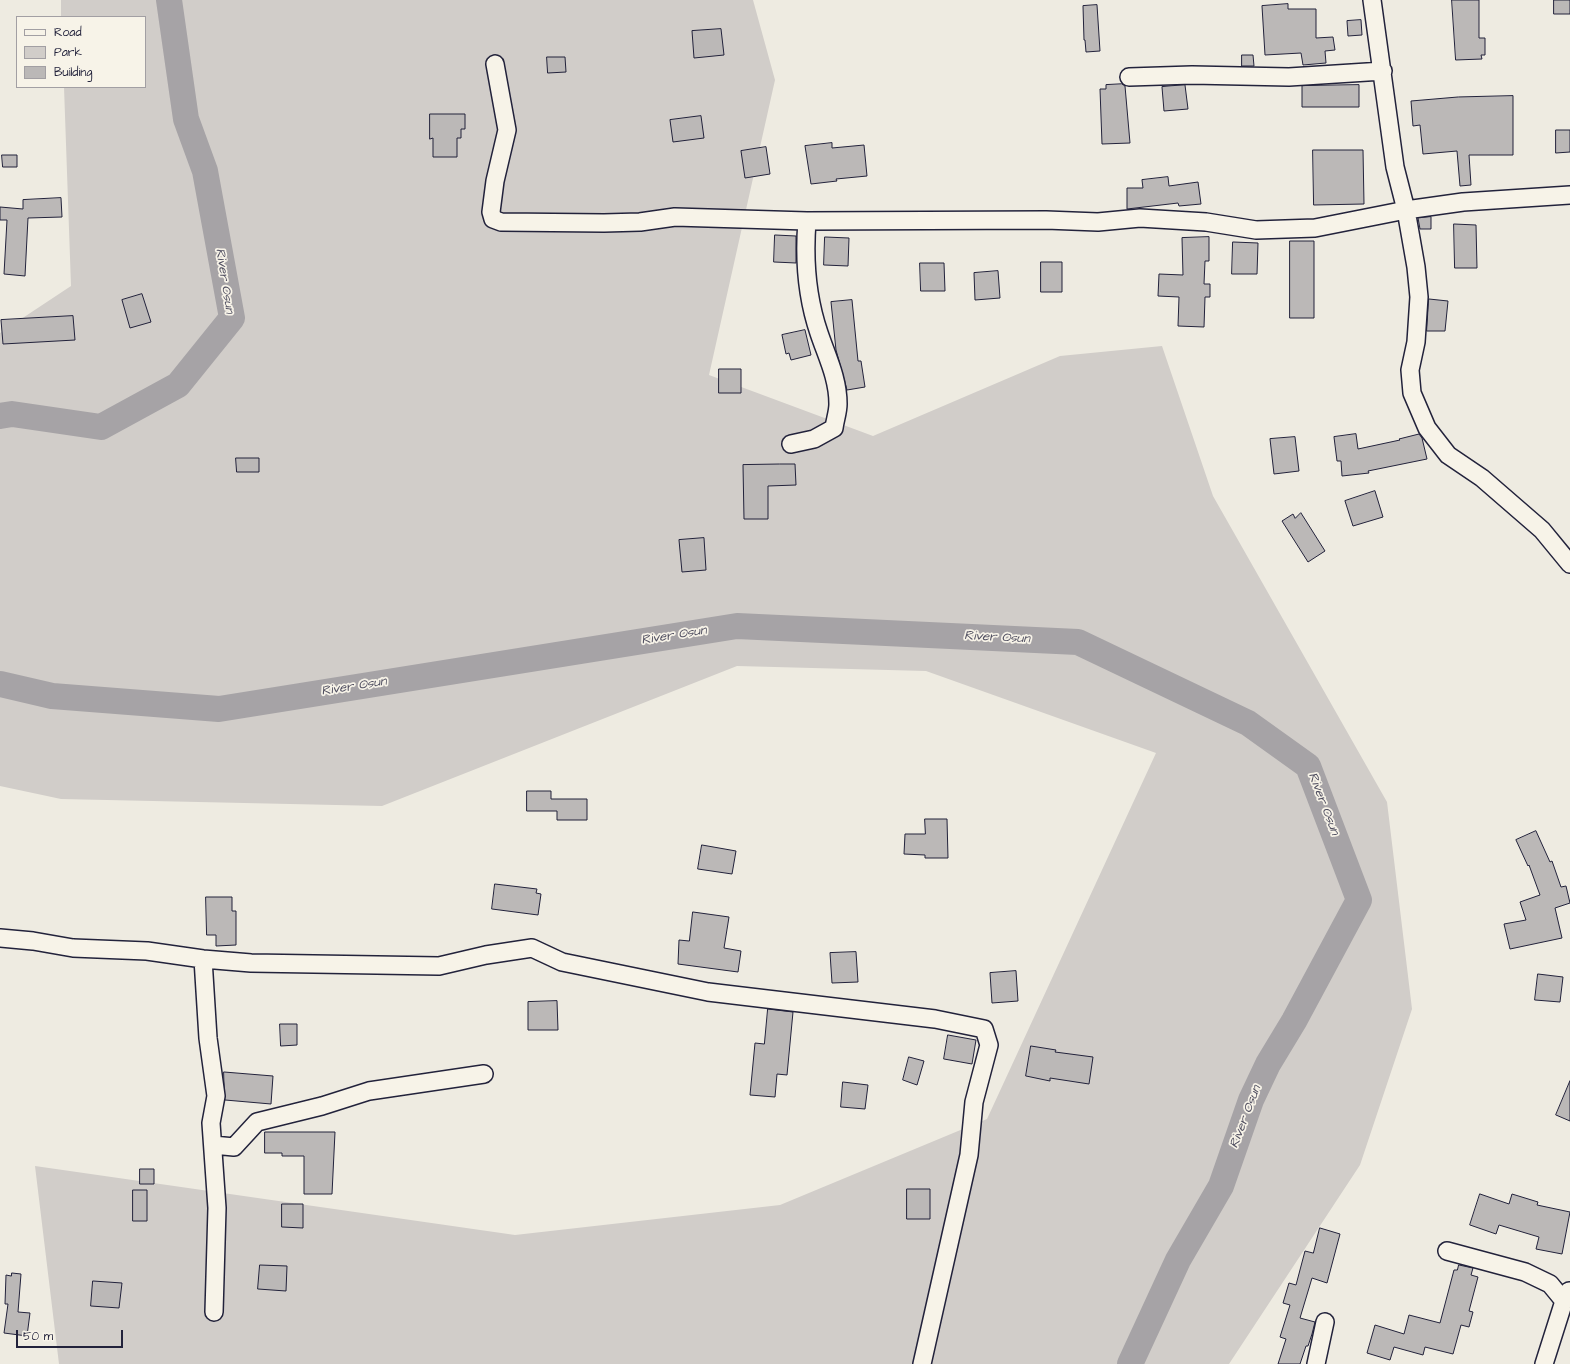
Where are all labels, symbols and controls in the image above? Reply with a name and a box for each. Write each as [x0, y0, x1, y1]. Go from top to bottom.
legend [16, 16, 146, 88]
text: Road [54, 24, 82, 41]
text: Park [54, 44, 82, 61]
text: Building [54, 64, 92, 81]
water label: River Osun [211, 247, 237, 315]
water label: River Osun [640, 623, 708, 649]
water label: River Osun [964, 628, 1030, 648]
water label: River Osun [320, 674, 388, 700]
water label: River Osun [1304, 771, 1342, 837]
water label: River Osun [1227, 1084, 1265, 1150]
scale bar [18, 1322, 125, 1348]
text: 50 m [23, 1328, 53, 1345]

